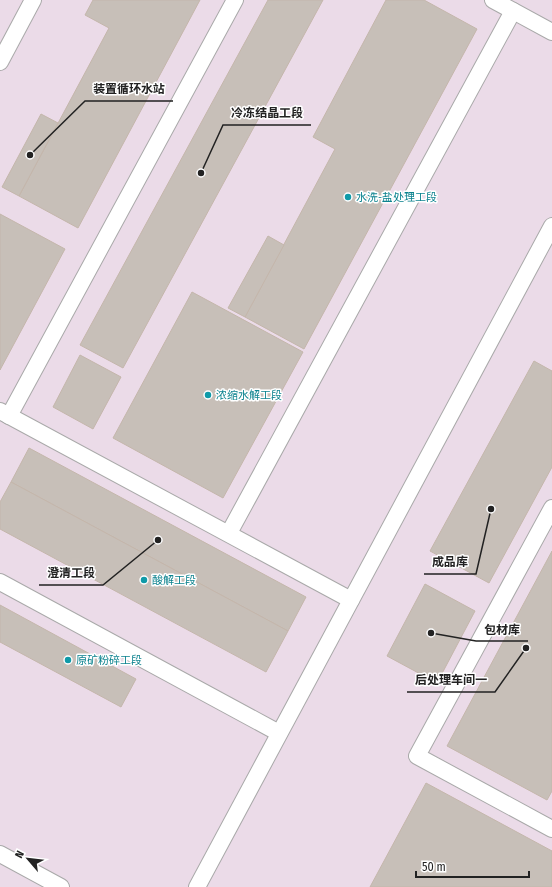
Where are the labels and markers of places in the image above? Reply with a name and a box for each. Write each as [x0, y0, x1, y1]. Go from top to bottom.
callout: 装置循环水站 [85, 77, 173, 101]
callout: 冷冻结晶工段 [223, 101, 311, 125]
place label: 水洗-盐处理工段 [356, 191, 437, 204]
marker: 水洗-盐处理工段 [343, 192, 353, 202]
place label: 浓缩水解工段 [216, 389, 282, 402]
marker: 浓缩水解工段 [203, 390, 213, 400]
callout: 成品库 [424, 550, 476, 574]
callout: 澄清工段 [39, 561, 103, 585]
place label: 酸解工段 [152, 574, 196, 587]
marker: 酸解工段 [139, 575, 149, 585]
callout: 包材库 [476, 617, 528, 641]
place label: 原矿粉碎工段 [76, 654, 142, 667]
marker: 原矿粉碎工段 [63, 655, 73, 665]
callout: 后处理车间一 [407, 668, 495, 692]

